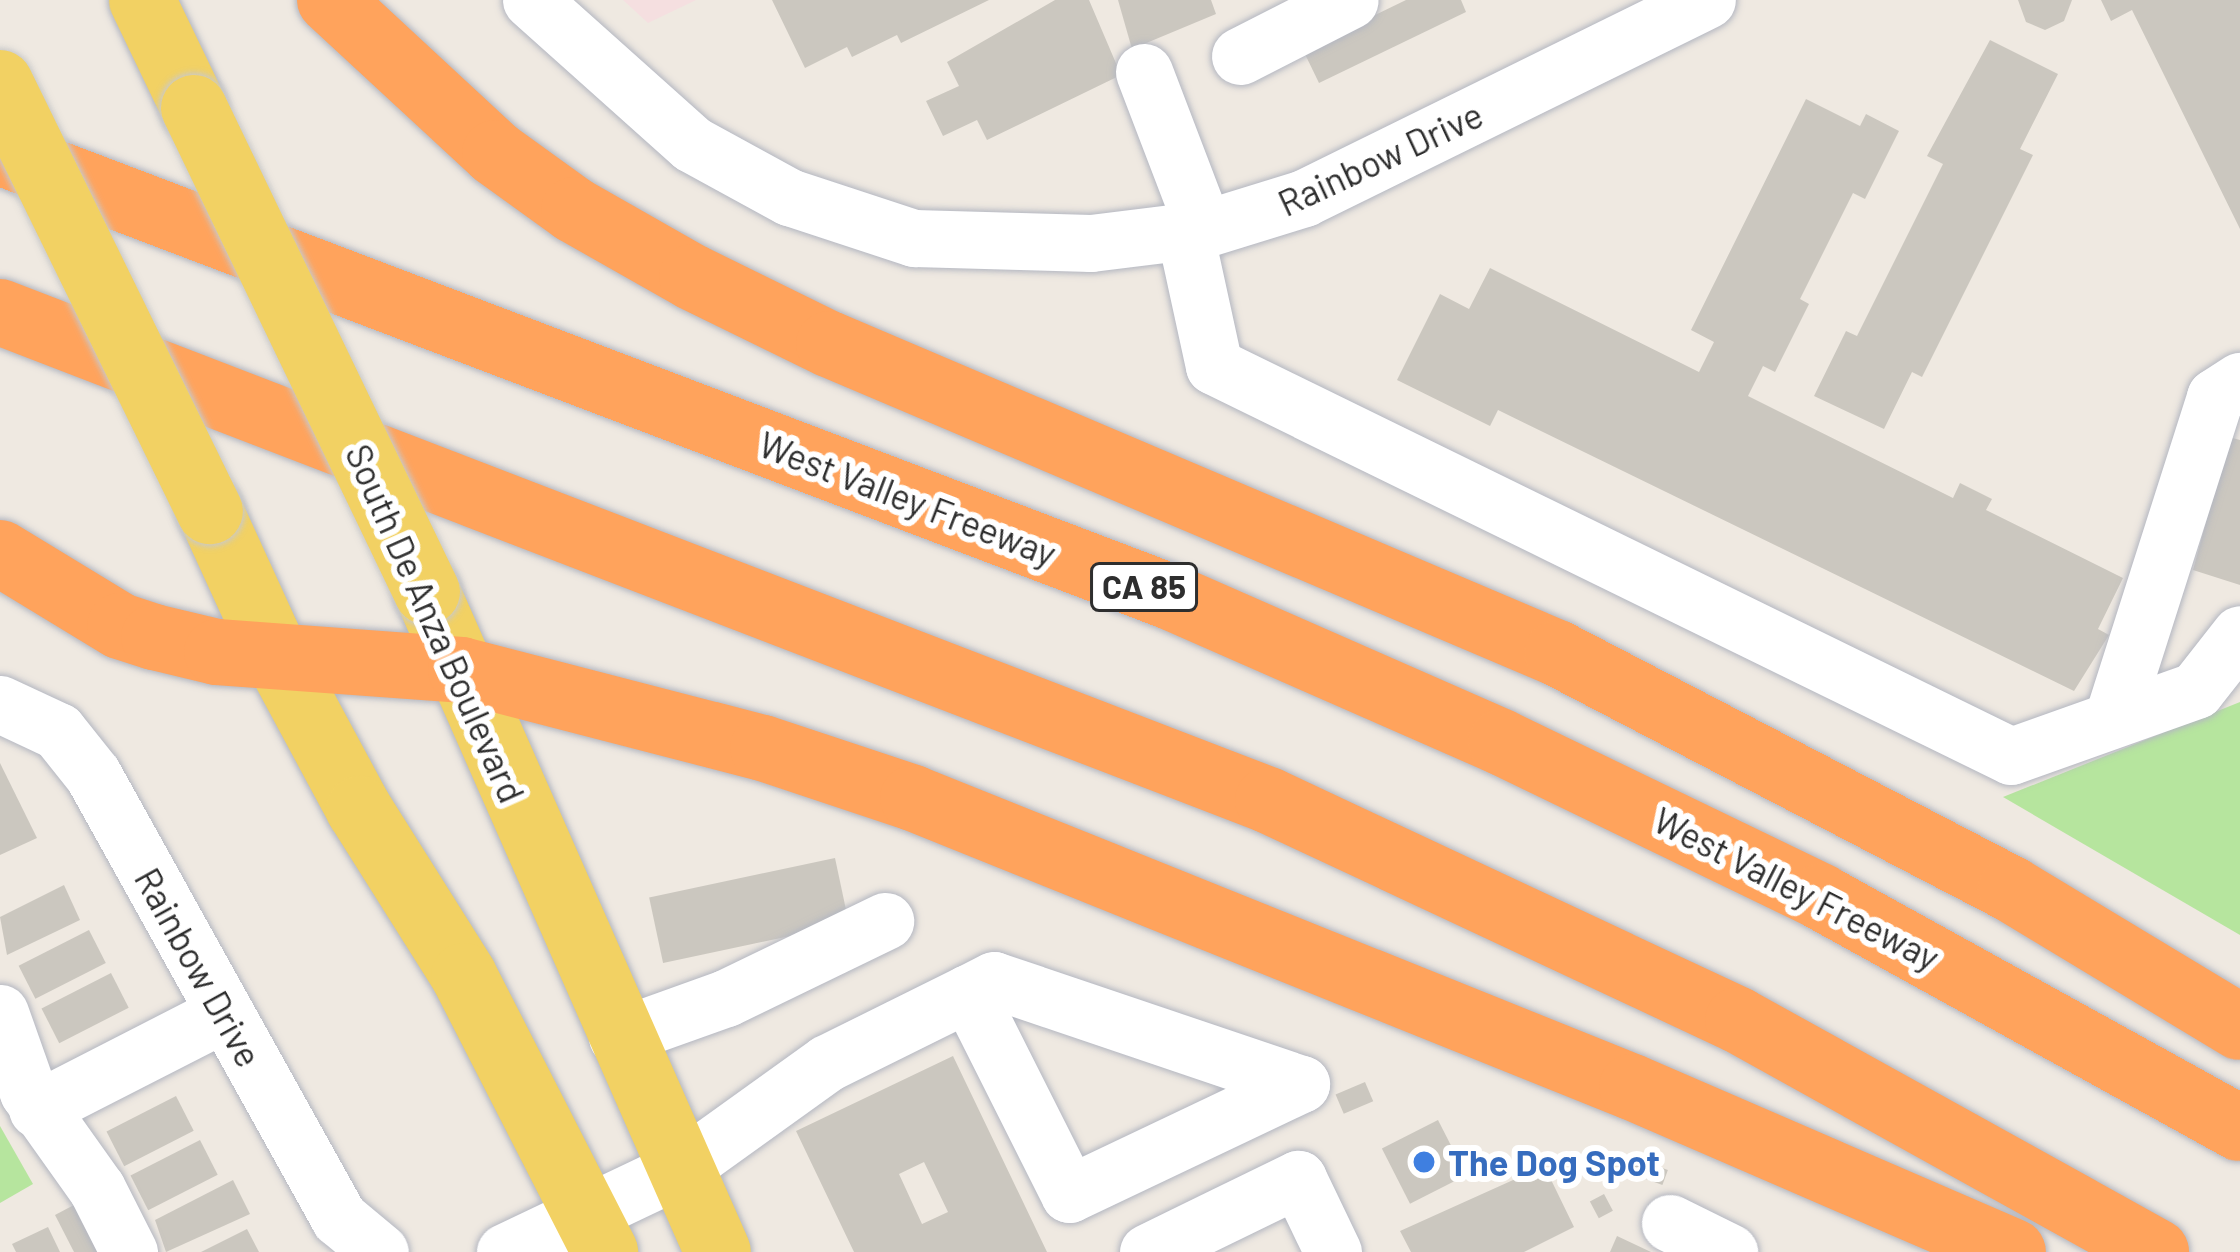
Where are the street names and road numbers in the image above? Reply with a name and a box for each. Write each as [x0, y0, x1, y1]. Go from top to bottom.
street label: Rainbow Drive [1271, 92, 1489, 224]
street label: West Valley Freeway [753, 421, 1063, 575]
street label: South De Anza Boulevard [337, 437, 535, 809]
road number: CA 85 [1090, 560, 1198, 614]
street label: West Valley Freeway [1647, 797, 1947, 979]
street label: Rainbow Drive [127, 860, 271, 1074]

